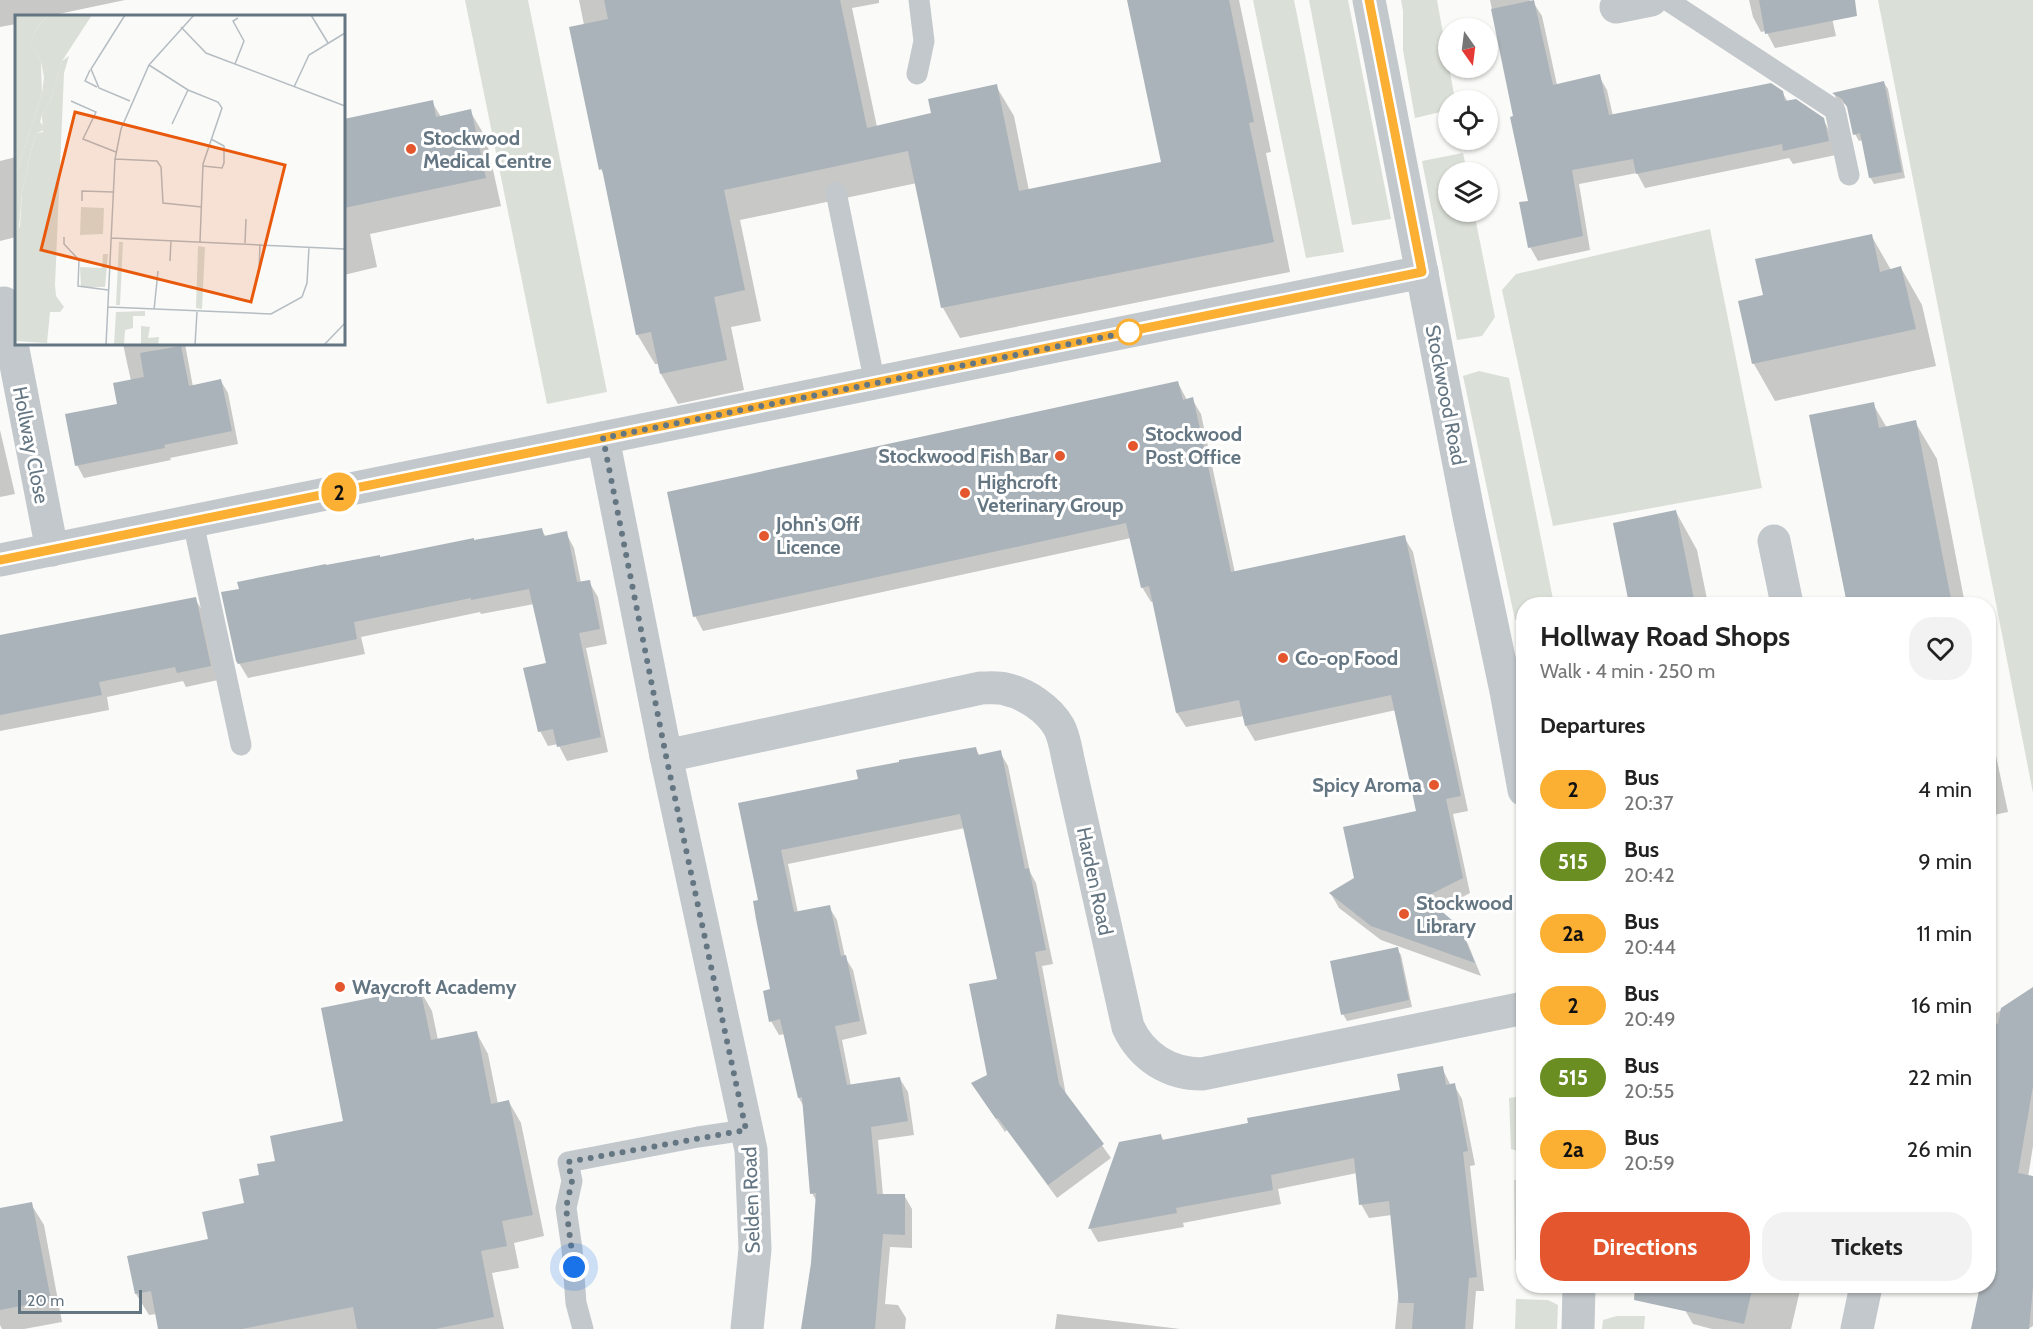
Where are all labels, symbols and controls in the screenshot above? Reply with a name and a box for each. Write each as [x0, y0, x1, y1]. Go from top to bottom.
inset map [15, 15, 345, 345]
north arrow [1438, 18, 1498, 78]
map controls [1438, 18, 1498, 222]
button: locate [1438, 90, 1498, 150]
place label: Stockwood Medical Centre [423, 126, 552, 173]
marker: Stockwood Medical Centre [404, 142, 418, 156]
button: layers [1438, 162, 1498, 222]
unlabelled marker [1116, 319, 1142, 345]
street label: Stockwood Road [1421, 323, 1471, 467]
street label: Hollway Close [8, 384, 54, 506]
place label: Stockwood Post Office [1145, 422, 1242, 469]
marker: Stockwood Post Office [1126, 439, 1140, 453]
place label: Stockwood Fish Bar [878, 444, 1048, 468]
marker: Stockwood Fish Bar [1053, 449, 1067, 463]
place label: Highcroft Veterinary Group [977, 470, 1124, 517]
line badge: 2 [320, 472, 358, 512]
text: 2 [333, 480, 345, 505]
marker: Highcroft Veterinary Group [958, 486, 972, 500]
place label: John's Off Licence [775, 512, 860, 559]
marker: John's Off Licence [757, 529, 771, 543]
button: heart [1909, 617, 1972, 680]
text: Hollway Road Shops [1540, 619, 1790, 653]
place label: Co-op Food [1295, 646, 1398, 670]
marker: Co-op Food [1276, 651, 1290, 665]
text: Walk · 4 min · 250 m [1540, 659, 1715, 683]
text: Departures [1540, 712, 1645, 739]
text: Bus [1624, 764, 1659, 791]
place label: Spicy Aroma [1312, 773, 1422, 797]
text: 4 min [1918, 776, 1972, 803]
text: 2 [1567, 777, 1579, 802]
marker: Spicy Aroma [1427, 778, 1441, 792]
text: 20:37 [1624, 791, 1673, 815]
street label: Harden Road [1072, 825, 1118, 937]
text: Bus [1624, 836, 1659, 863]
text: 9 min [1918, 848, 1972, 875]
text: 515 [1558, 849, 1588, 874]
text: 20:42 [1624, 863, 1675, 887]
place label: Stockwood Library [1416, 891, 1513, 938]
marker: Stockwood Library [1397, 907, 1411, 921]
text: Bus [1624, 908, 1659, 935]
text: 11 min [1916, 920, 1972, 947]
text: 2a [1562, 921, 1584, 946]
text: 20:44 [1624, 935, 1676, 959]
place label: Waycroft Academy [352, 975, 517, 999]
marker: Waycroft Academy [333, 980, 347, 994]
text: Bus [1624, 980, 1659, 1007]
text: 16 min [1911, 992, 1972, 1019]
text: 2 [1567, 993, 1579, 1018]
text: 20:49 [1624, 1007, 1676, 1031]
text: Bus [1624, 1052, 1659, 1079]
text: 22 min [1908, 1064, 1972, 1091]
text: 515 [1558, 1065, 1588, 1090]
text: 20:55 [1624, 1079, 1674, 1103]
text: Bus [1624, 1124, 1659, 1151]
text: 26 min [1907, 1136, 1972, 1163]
text: 2a [1562, 1137, 1584, 1162]
street label: Selden Road [737, 1146, 765, 1254]
text: 20:59 [1624, 1151, 1675, 1175]
button: Directions [1540, 1212, 1750, 1281]
button: Tickets [1762, 1212, 1972, 1281]
your location [559, 1252, 589, 1282]
scale bar [18, 1287, 142, 1314]
text: 20 m [27, 1291, 64, 1310]

